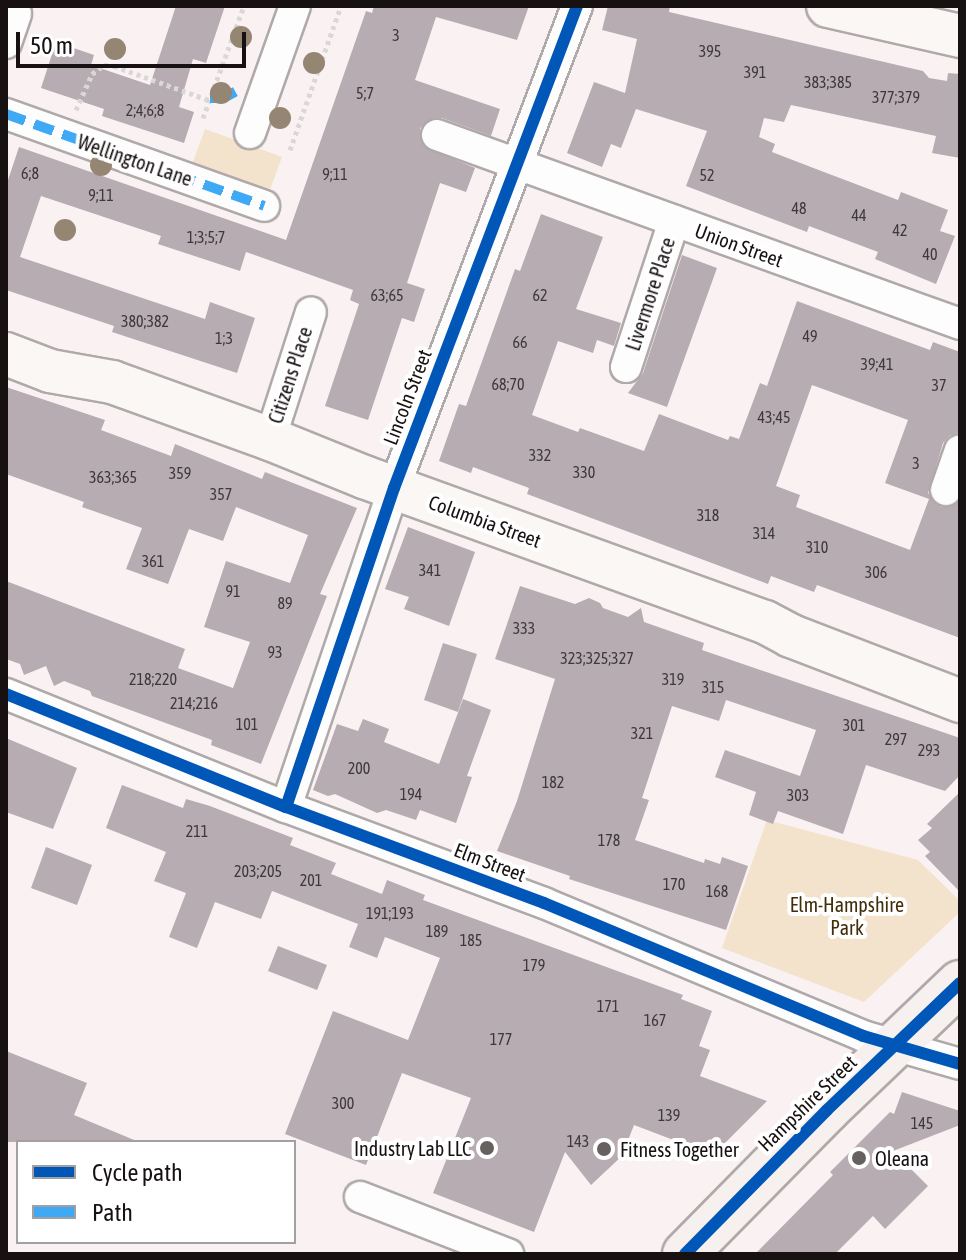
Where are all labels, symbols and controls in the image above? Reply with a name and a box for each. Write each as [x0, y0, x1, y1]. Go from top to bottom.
scale bar [20, 16, 250, 66]
house number: 3 [392, 25, 400, 45]
text: 50 m [30, 32, 73, 59]
house number: 395 [699, 41, 721, 61]
house number: 391 [744, 62, 766, 82]
house number: 383;385 [804, 72, 852, 92]
house number: 5;7 [356, 83, 374, 103]
house number: 377;379 [872, 87, 920, 107]
house number: 2;4;6;8 [126, 100, 164, 120]
street label: Wellington Lane [75, 129, 195, 191]
house number: 6;8 [21, 163, 39, 183]
house number: 9;11 [322, 164, 348, 184]
house number: 52 [699, 165, 715, 185]
house number: 9;11 [88, 185, 114, 205]
house number: 48 [791, 198, 807, 218]
house number: 44 [851, 205, 867, 225]
street label: Union Street [692, 218, 786, 272]
house number: 42 [892, 220, 908, 240]
house number: 1;3;5;7 [187, 227, 225, 247]
street label: Livermore Place [620, 234, 680, 354]
house number: 40 [922, 244, 938, 264]
house number: 63;65 [371, 285, 403, 305]
house number: 62 [532, 285, 548, 305]
house number: 380;382 [121, 311, 169, 331]
street label: Citizens Place [263, 324, 317, 426]
house number: 49 [802, 326, 818, 346]
house number: 1;3 [215, 328, 233, 348]
house number: 66 [512, 332, 528, 352]
street label: Lincoln Street [378, 346, 436, 448]
house number: 39;41 [861, 354, 893, 374]
house number: 68;70 [492, 374, 524, 394]
house number: 37 [931, 375, 947, 395]
house number: 43;45 [758, 407, 790, 427]
house number: 332 [529, 445, 551, 465]
house number: 3 [912, 453, 920, 473]
house number: 330 [573, 462, 595, 482]
house number: 359 [169, 463, 191, 483]
house number: 363;365 [89, 467, 137, 487]
house number: 357 [210, 484, 232, 504]
street label: Columbia Street [426, 490, 544, 552]
house number: 318 [697, 505, 719, 525]
house number: 314 [753, 523, 775, 543]
house number: 310 [806, 537, 828, 557]
house number: 361 [142, 551, 164, 571]
house number: 341 [419, 560, 441, 580]
house number: 306 [865, 562, 887, 582]
house number: 91 [225, 581, 241, 601]
house number: 89 [277, 593, 293, 613]
house number: 333 [513, 618, 535, 638]
house number: 93 [267, 642, 283, 662]
house number: 323;325;327 [560, 648, 634, 668]
house number: 218;220 [129, 669, 177, 689]
house number: 319 [662, 669, 684, 689]
house number: 315 [702, 677, 724, 697]
house number: 214;216 [170, 693, 218, 713]
house number: 101 [236, 714, 258, 734]
house number: 301 [843, 715, 865, 735]
house number: 321 [631, 723, 653, 743]
house number: 297 [885, 729, 907, 749]
house number: 293 [918, 740, 940, 760]
house number: 200 [348, 758, 370, 778]
house number: 182 [542, 772, 564, 792]
house number: 194 [400, 784, 422, 804]
house number: 303 [787, 785, 809, 805]
house number: 211 [186, 821, 208, 841]
house number: 178 [598, 830, 620, 850]
street label: Elm Street [451, 837, 529, 887]
house number: 203;205 [234, 861, 282, 881]
house number: 201 [300, 870, 322, 890]
house number: 170 [663, 874, 685, 894]
house number: 168 [706, 881, 728, 901]
park label: Elm-Hampshire Park [790, 893, 904, 940]
house number: 191;193 [366, 903, 414, 923]
house number: 189 [426, 921, 448, 941]
house number: 185 [460, 930, 482, 950]
house number: 179 [523, 955, 545, 975]
house number: 171 [597, 996, 619, 1016]
house number: 167 [644, 1010, 666, 1030]
house number: 177 [490, 1029, 512, 1049]
street label: Hampshire Street [753, 1050, 861, 1156]
house number: 300 [332, 1093, 354, 1113]
house number: 139 [658, 1105, 680, 1125]
house number: 145 [911, 1113, 933, 1133]
house number: 143 [567, 1131, 589, 1151]
place label: Industry Lab LLC [354, 1136, 471, 1160]
place label: Fitness Together [620, 1137, 739, 1161]
marker: Industry Lab LLC [478, 1139, 496, 1157]
legend [16, 1140, 296, 1244]
marker: Fitness Together [595, 1140, 613, 1158]
place label: Oleana [875, 1146, 929, 1170]
marker: Oleana [850, 1149, 868, 1167]
text: Cycle path [92, 1159, 183, 1186]
text: Path [92, 1199, 133, 1226]

